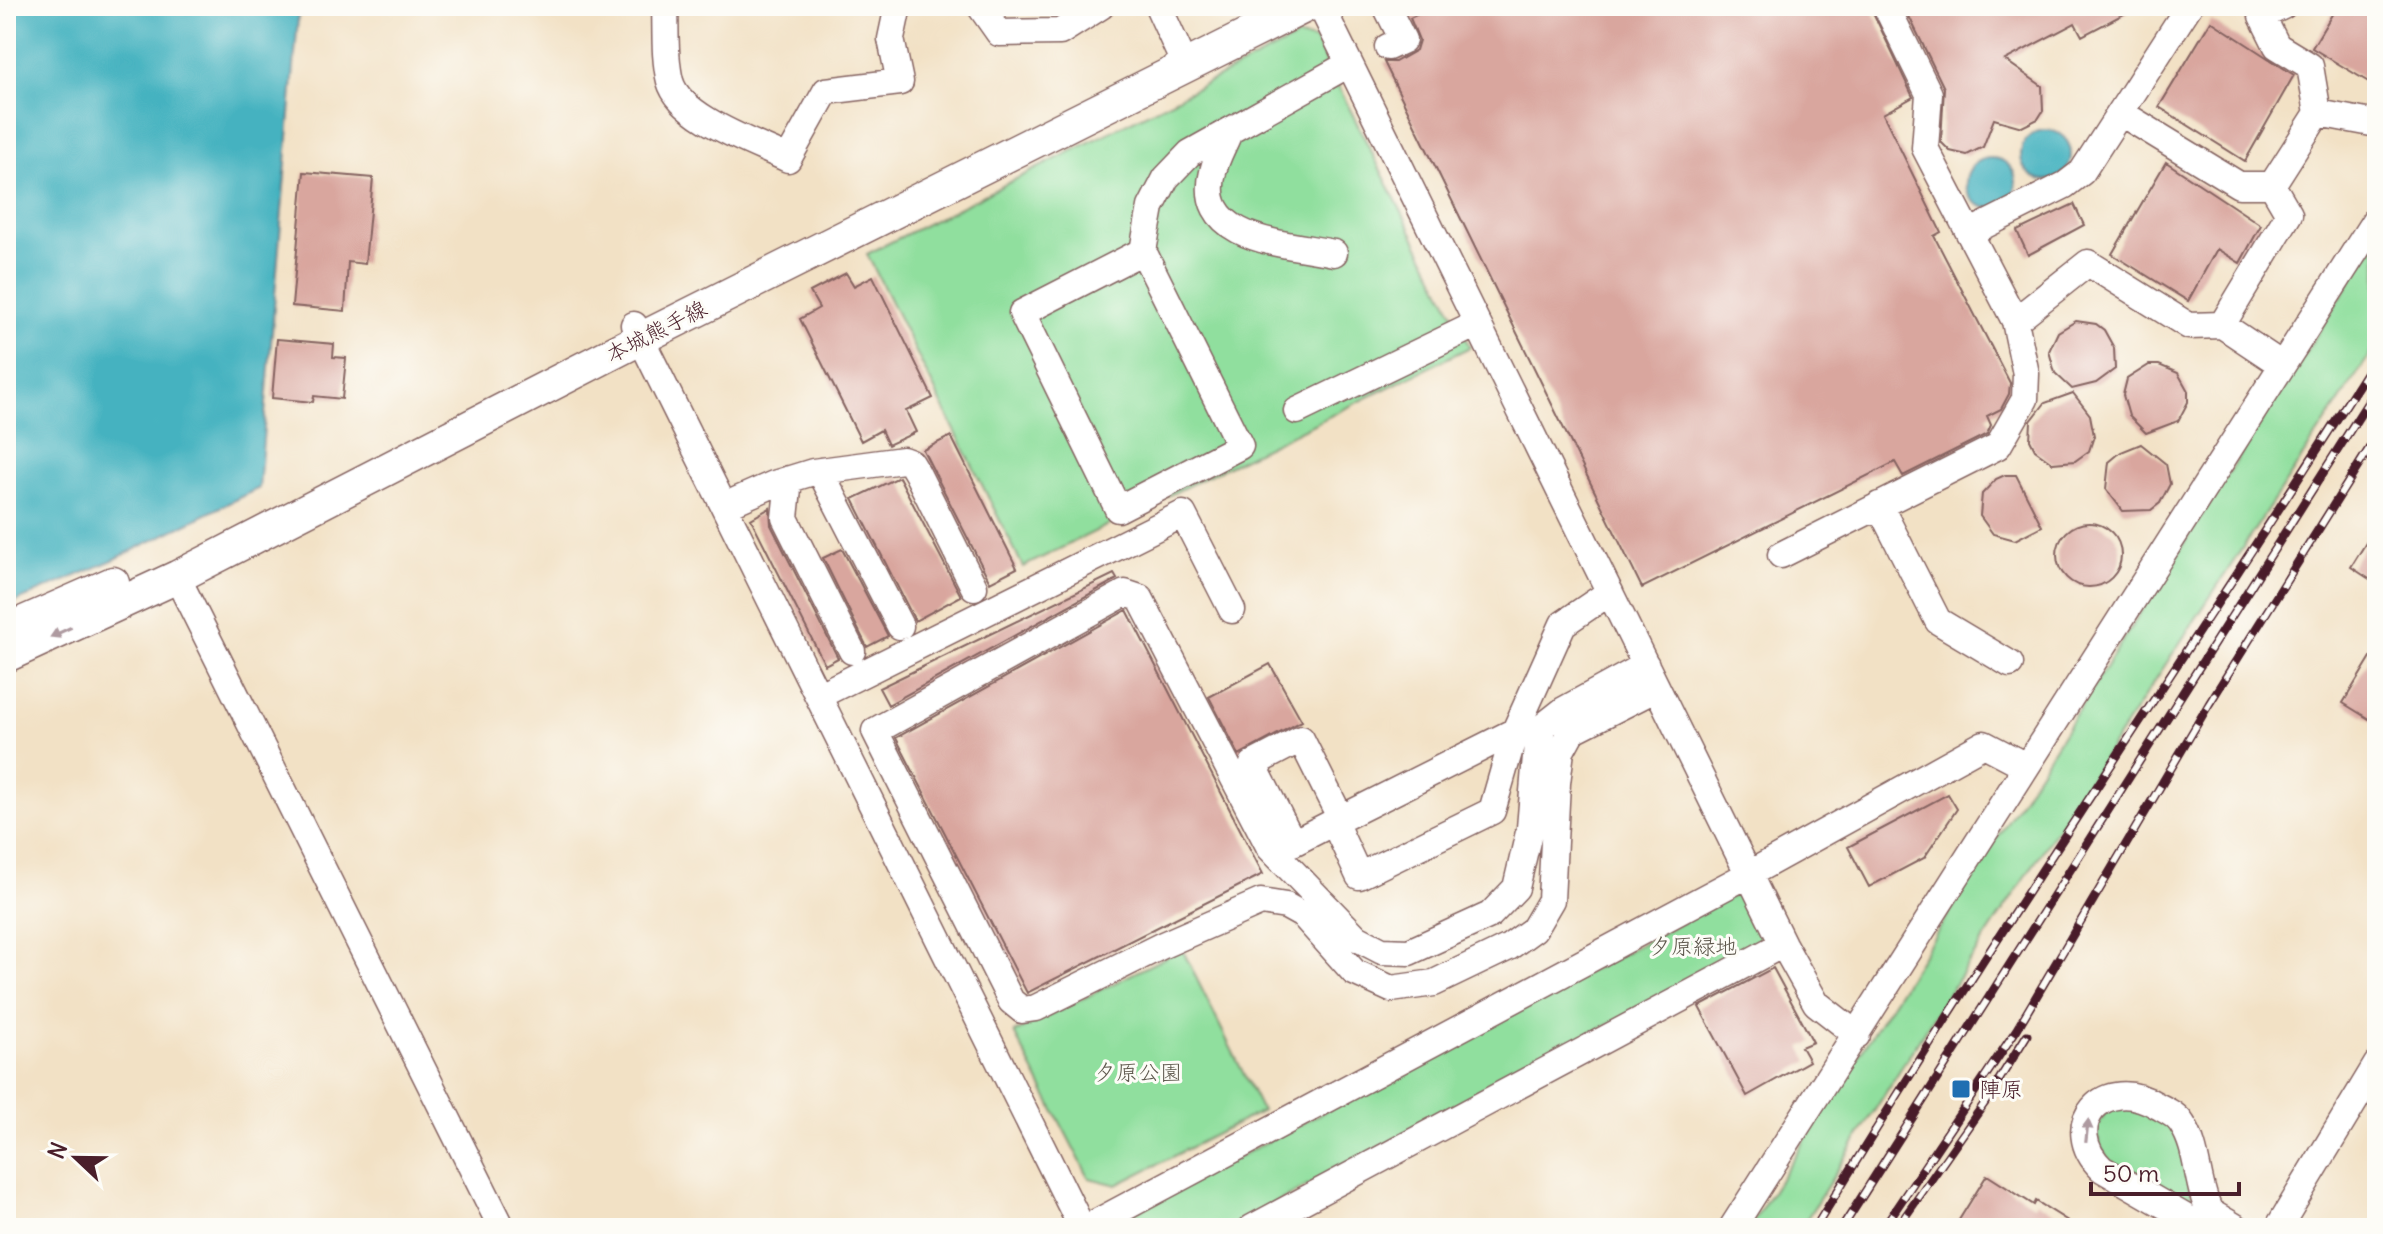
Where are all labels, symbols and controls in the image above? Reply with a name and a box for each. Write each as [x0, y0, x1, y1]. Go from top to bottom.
street label: 本城熊手線 [601, 294, 711, 368]
one-way arrow [49, 625, 72, 639]
park label: 夕原緑地 [1649, 932, 1737, 960]
park label: 夕原公園 [1094, 1058, 1182, 1086]
place label: 陣原 [1979, 1075, 2023, 1103]
marker: 陣原 [1950, 1078, 1972, 1100]
north arrow [36, 1118, 116, 1198]
one-way arrow [2081, 1119, 2094, 1144]
text: N [42, 1138, 73, 1163]
scale bar [2091, 1146, 2239, 1196]
text: 50 m [2103, 1158, 2159, 1188]

